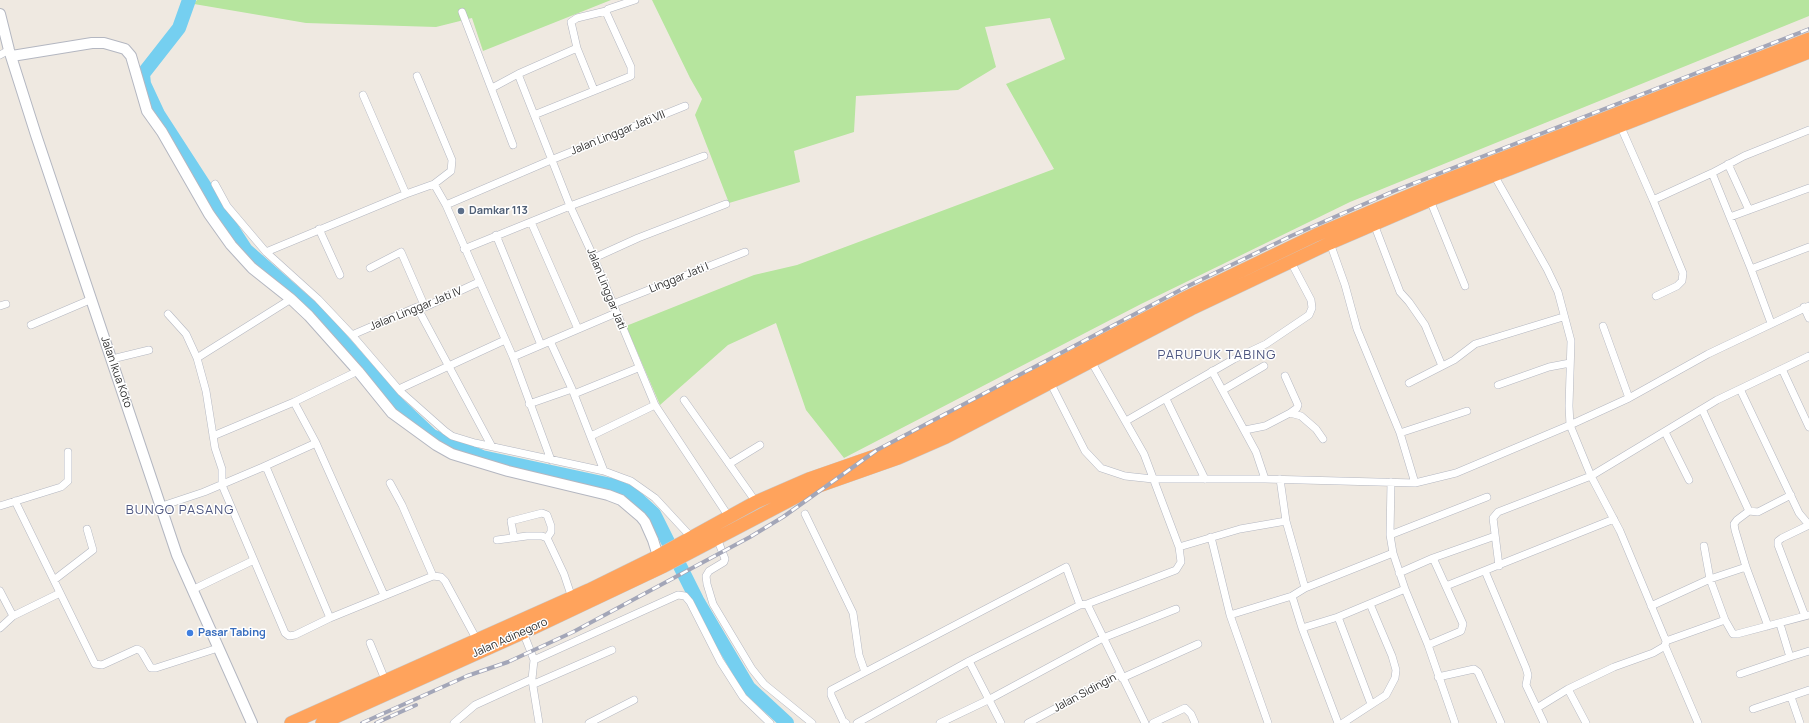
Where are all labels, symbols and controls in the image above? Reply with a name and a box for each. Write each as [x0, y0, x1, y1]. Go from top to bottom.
street label: Jalan Linggar Jati VII [569, 108, 667, 158]
place label: Damkar 113 [469, 204, 528, 218]
marker: Damkar 113 [456, 206, 466, 216]
street label: Jalan Linggar Jati [584, 246, 628, 332]
street label: Linggar Jati I [647, 260, 711, 296]
street label: Jalan Linggar Jati IV [368, 284, 464, 334]
street label: Jalan Ikua Koto [98, 334, 134, 410]
district label: PARUPUK TABING [1158, 347, 1276, 363]
district label: BUNGO PASANG [126, 502, 234, 518]
street label: Jalan Adinegoro [470, 616, 550, 660]
place label: Pasar Tabing [198, 626, 266, 640]
marker: Pasar Tabing [185, 628, 195, 638]
street label: Jalan Sidingin [1051, 671, 1119, 715]

